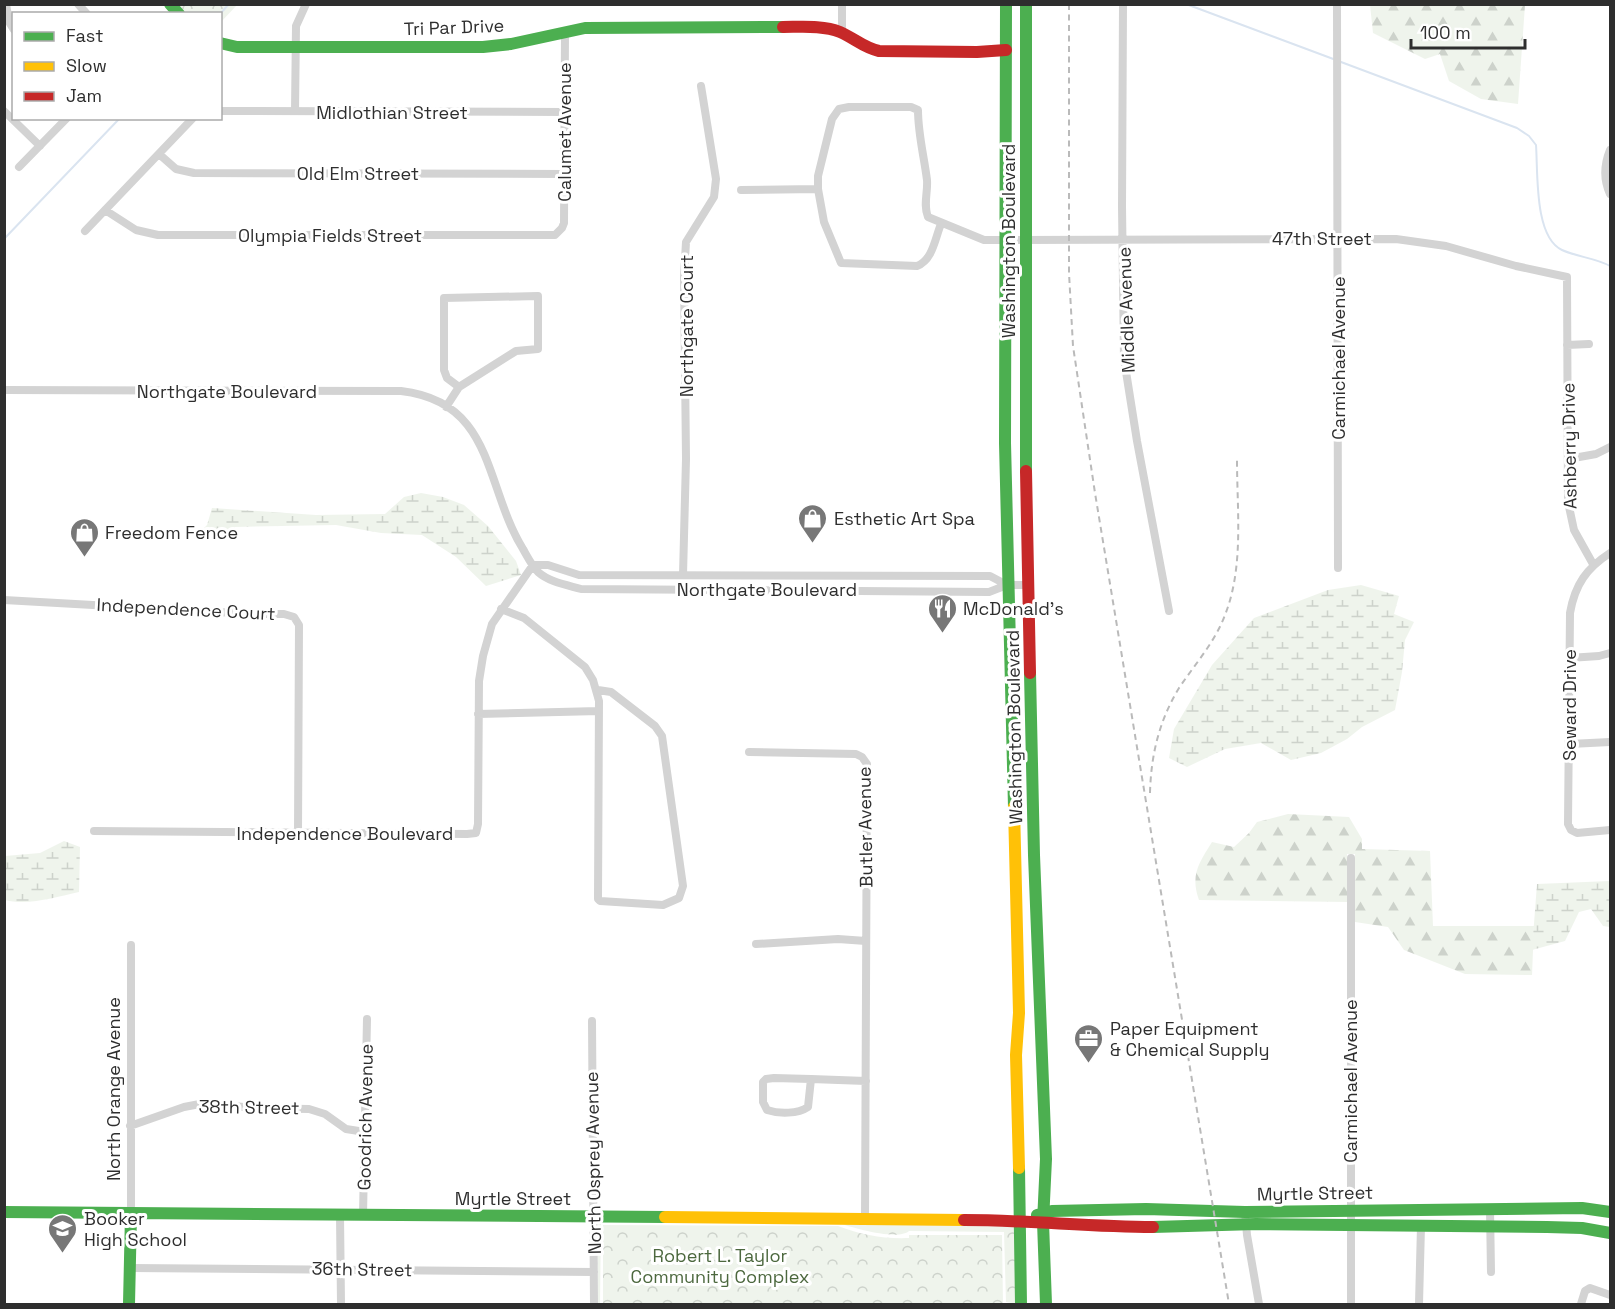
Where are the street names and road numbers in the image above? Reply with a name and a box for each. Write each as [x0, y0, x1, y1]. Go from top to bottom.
street label: Tri Par Drive [403, 14, 505, 40]
street label: Calumet Avenue [553, 62, 576, 202]
street label: Midlothian Street [316, 101, 468, 124]
street label: Washington Boulevard [997, 144, 1020, 338]
street label: Old Elm Street [297, 162, 419, 185]
street label: Olympia Fields Street [238, 224, 422, 247]
street label: 47th Street [1272, 227, 1372, 250]
street label: Middle Avenue [1112, 247, 1140, 373]
street label: Northgate Court [675, 255, 698, 397]
street label: Carmichael Avenue [1327, 276, 1350, 440]
street label: Northgate Boulevard [137, 380, 317, 403]
street label: Ashberry Drive [1556, 383, 1582, 509]
street label: Northgate Boulevard [677, 578, 857, 601]
street label: Independence Court [96, 593, 276, 625]
street label: Washington Boulevard [1001, 629, 1027, 825]
street label: Seward Drive [1558, 649, 1581, 761]
street label: Butler Avenue [852, 766, 878, 888]
street label: Independence Boulevard [237, 822, 453, 845]
street label: North Orange Avenue [102, 997, 125, 1181]
street label: Carmichael Avenue [1339, 999, 1362, 1163]
street label: Goodrich Avenue [352, 1043, 378, 1191]
street label: North Osprey Avenue [580, 1071, 606, 1255]
street label: 38th Street [198, 1095, 300, 1119]
street label: Myrtle Street [1257, 1180, 1373, 1206]
street label: Myrtle Street [455, 1187, 571, 1210]
street label: 36th Street [311, 1257, 413, 1281]

